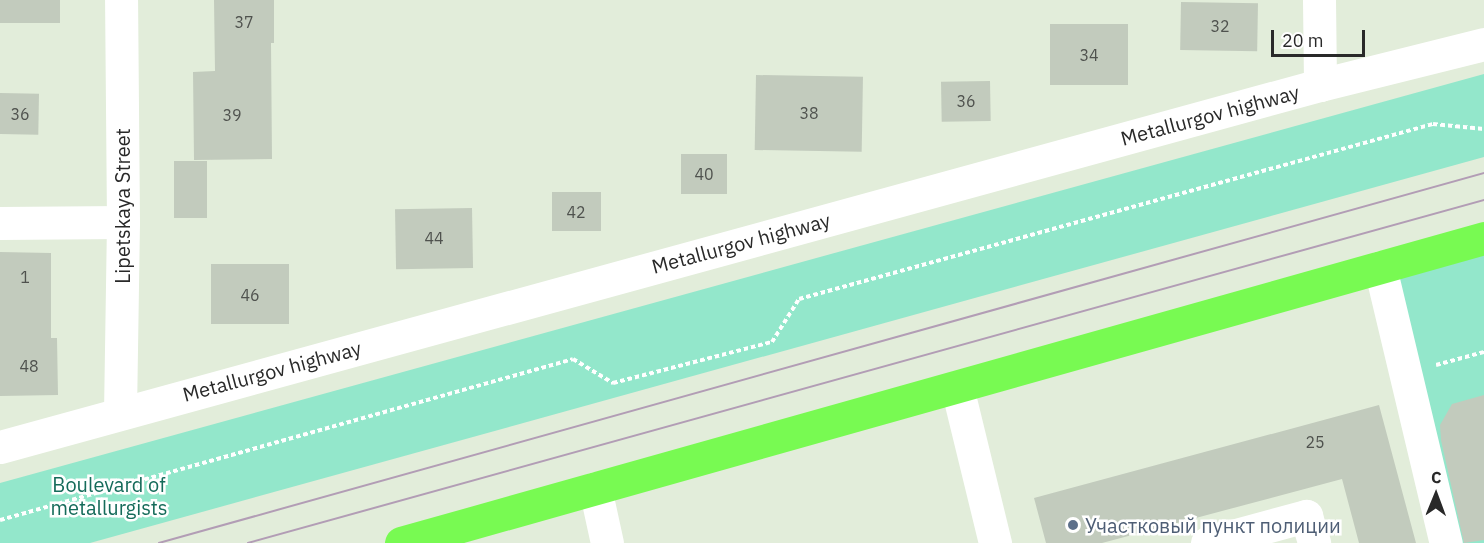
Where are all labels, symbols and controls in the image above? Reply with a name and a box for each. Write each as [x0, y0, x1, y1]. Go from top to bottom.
house number: 37 [234, 12, 254, 32]
house number: 32 [1210, 16, 1230, 36]
scale bar [1274, 18, 1368, 56]
text: 20 m [1282, 29, 1324, 52]
house number: 34 [1079, 45, 1099, 65]
street label: Metallurgov highway [1118, 80, 1302, 150]
house number: 36 [956, 91, 976, 111]
house number: 38 [799, 103, 819, 123]
house number: 36 [10, 104, 30, 124]
house number: 39 [222, 105, 242, 125]
street label: Lipetskaya Street [110, 128, 134, 284]
house number: 40 [694, 164, 714, 184]
house number: 42 [566, 202, 586, 222]
street label: Metallurgov highway [649, 208, 833, 278]
house number: 44 [424, 228, 444, 248]
house number: 1 [20, 267, 30, 287]
house number: 46 [240, 285, 260, 305]
street label: Metallurgov highway [180, 336, 364, 406]
house number: 48 [19, 356, 39, 376]
house number: 25 [1305, 432, 1325, 452]
north arrow [1406, 465, 1466, 525]
text: С [1431, 467, 1442, 487]
park label: Boulevard of metallurgists [50, 472, 168, 519]
place label: Участковый пункт полиции [1085, 513, 1341, 537]
marker: Участковый пункт полиции [1066, 518, 1080, 532]

